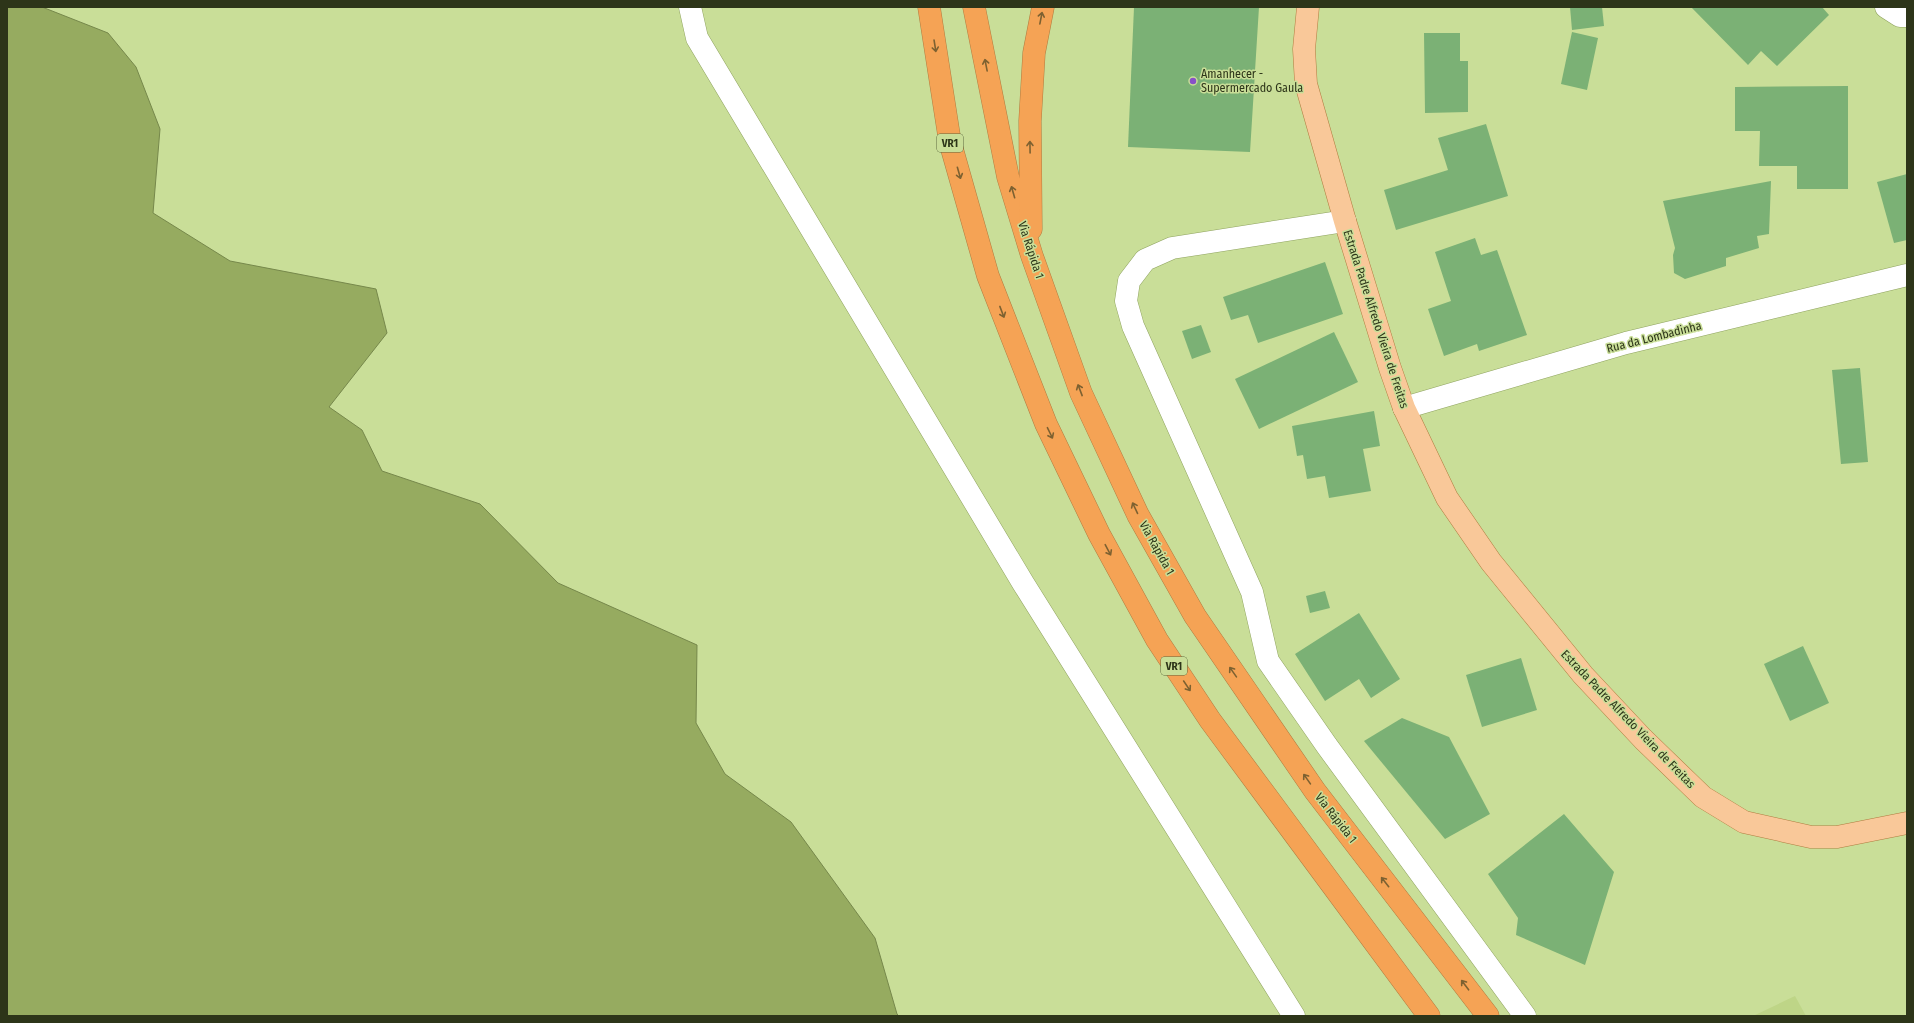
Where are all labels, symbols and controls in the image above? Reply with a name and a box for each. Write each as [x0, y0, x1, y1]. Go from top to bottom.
one-way arrow [1038, 12, 1046, 25]
one-way arrow [931, 39, 939, 52]
one-way arrow [981, 58, 989, 71]
place label: Amanhecer - Supermercado Gaula [1201, 67, 1303, 95]
marker: Amanhecer - Supermercado Gaula [1188, 76, 1198, 86]
road number: VR1 [937, 134, 963, 152]
one-way arrow [1026, 141, 1034, 154]
one-way arrow [956, 166, 963, 179]
one-way arrow [1009, 185, 1016, 198]
street label: Via Rápida 1 [1015, 220, 1047, 280]
street label: Estrada Padre Alfredo Vieira de Freitas [1340, 228, 1412, 410]
one-way arrow [999, 306, 1007, 318]
street label: Rua da Lombadinha [1605, 318, 1703, 356]
one-way arrow [1076, 385, 1084, 397]
one-way arrow [1047, 427, 1054, 439]
one-way arrow [1131, 503, 1138, 515]
street label: Via Rápida 1 [1136, 519, 1178, 577]
one-way arrow [1104, 544, 1112, 556]
street label: Estrada Padre Alfredo Vieira de Freitas [1558, 647, 1698, 791]
road number: VR1 [1161, 657, 1187, 675]
one-way arrow [1229, 666, 1237, 677]
one-way arrow [1183, 680, 1191, 691]
one-way arrow [1303, 773, 1311, 784]
street label: Via Rápida 1 [1312, 790, 1360, 846]
one-way arrow [1381, 876, 1390, 887]
one-way arrow [1461, 979, 1469, 990]

